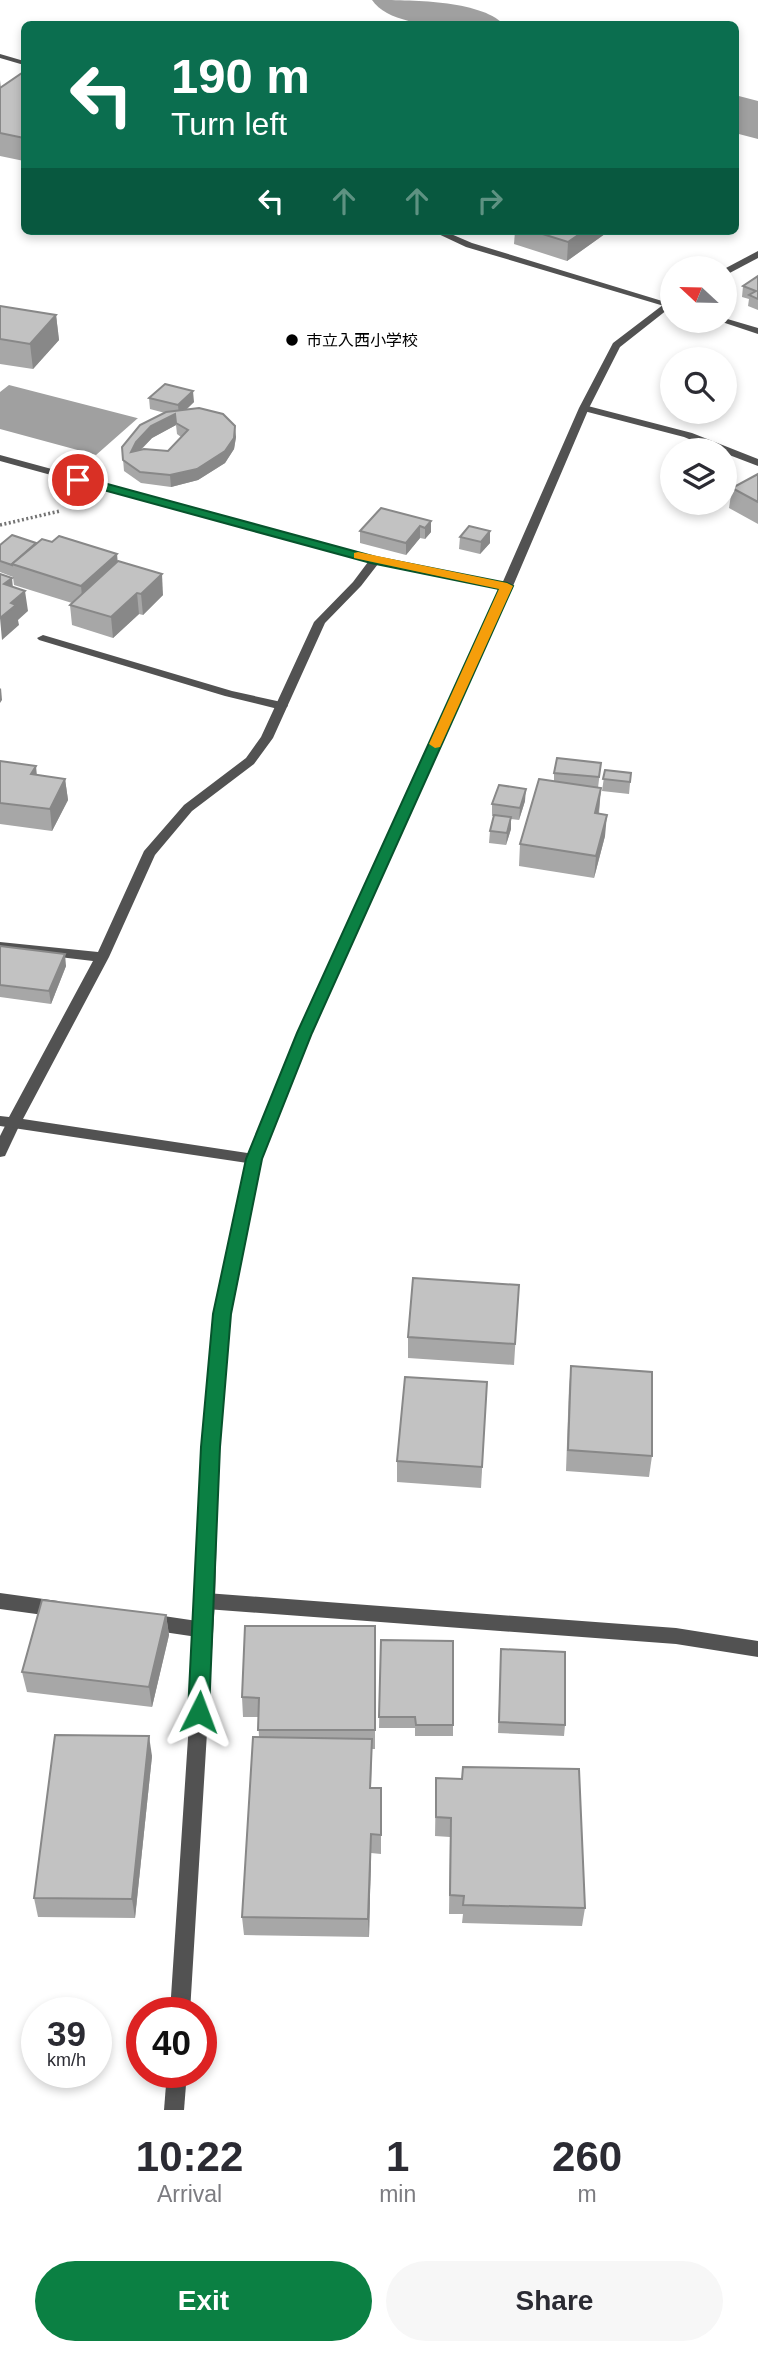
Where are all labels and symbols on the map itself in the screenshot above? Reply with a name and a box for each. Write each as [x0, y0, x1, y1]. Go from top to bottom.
north arrow [660, 256, 737, 332]
marker: 市立入西小学校 [284, 332, 300, 348]
place label: 市立入西小学校 [306, 332, 418, 349]
pin [48, 450, 108, 510]
position arrow [162, 1675, 236, 1749]
speed limit sign: 40 [126, 1997, 217, 2088]

